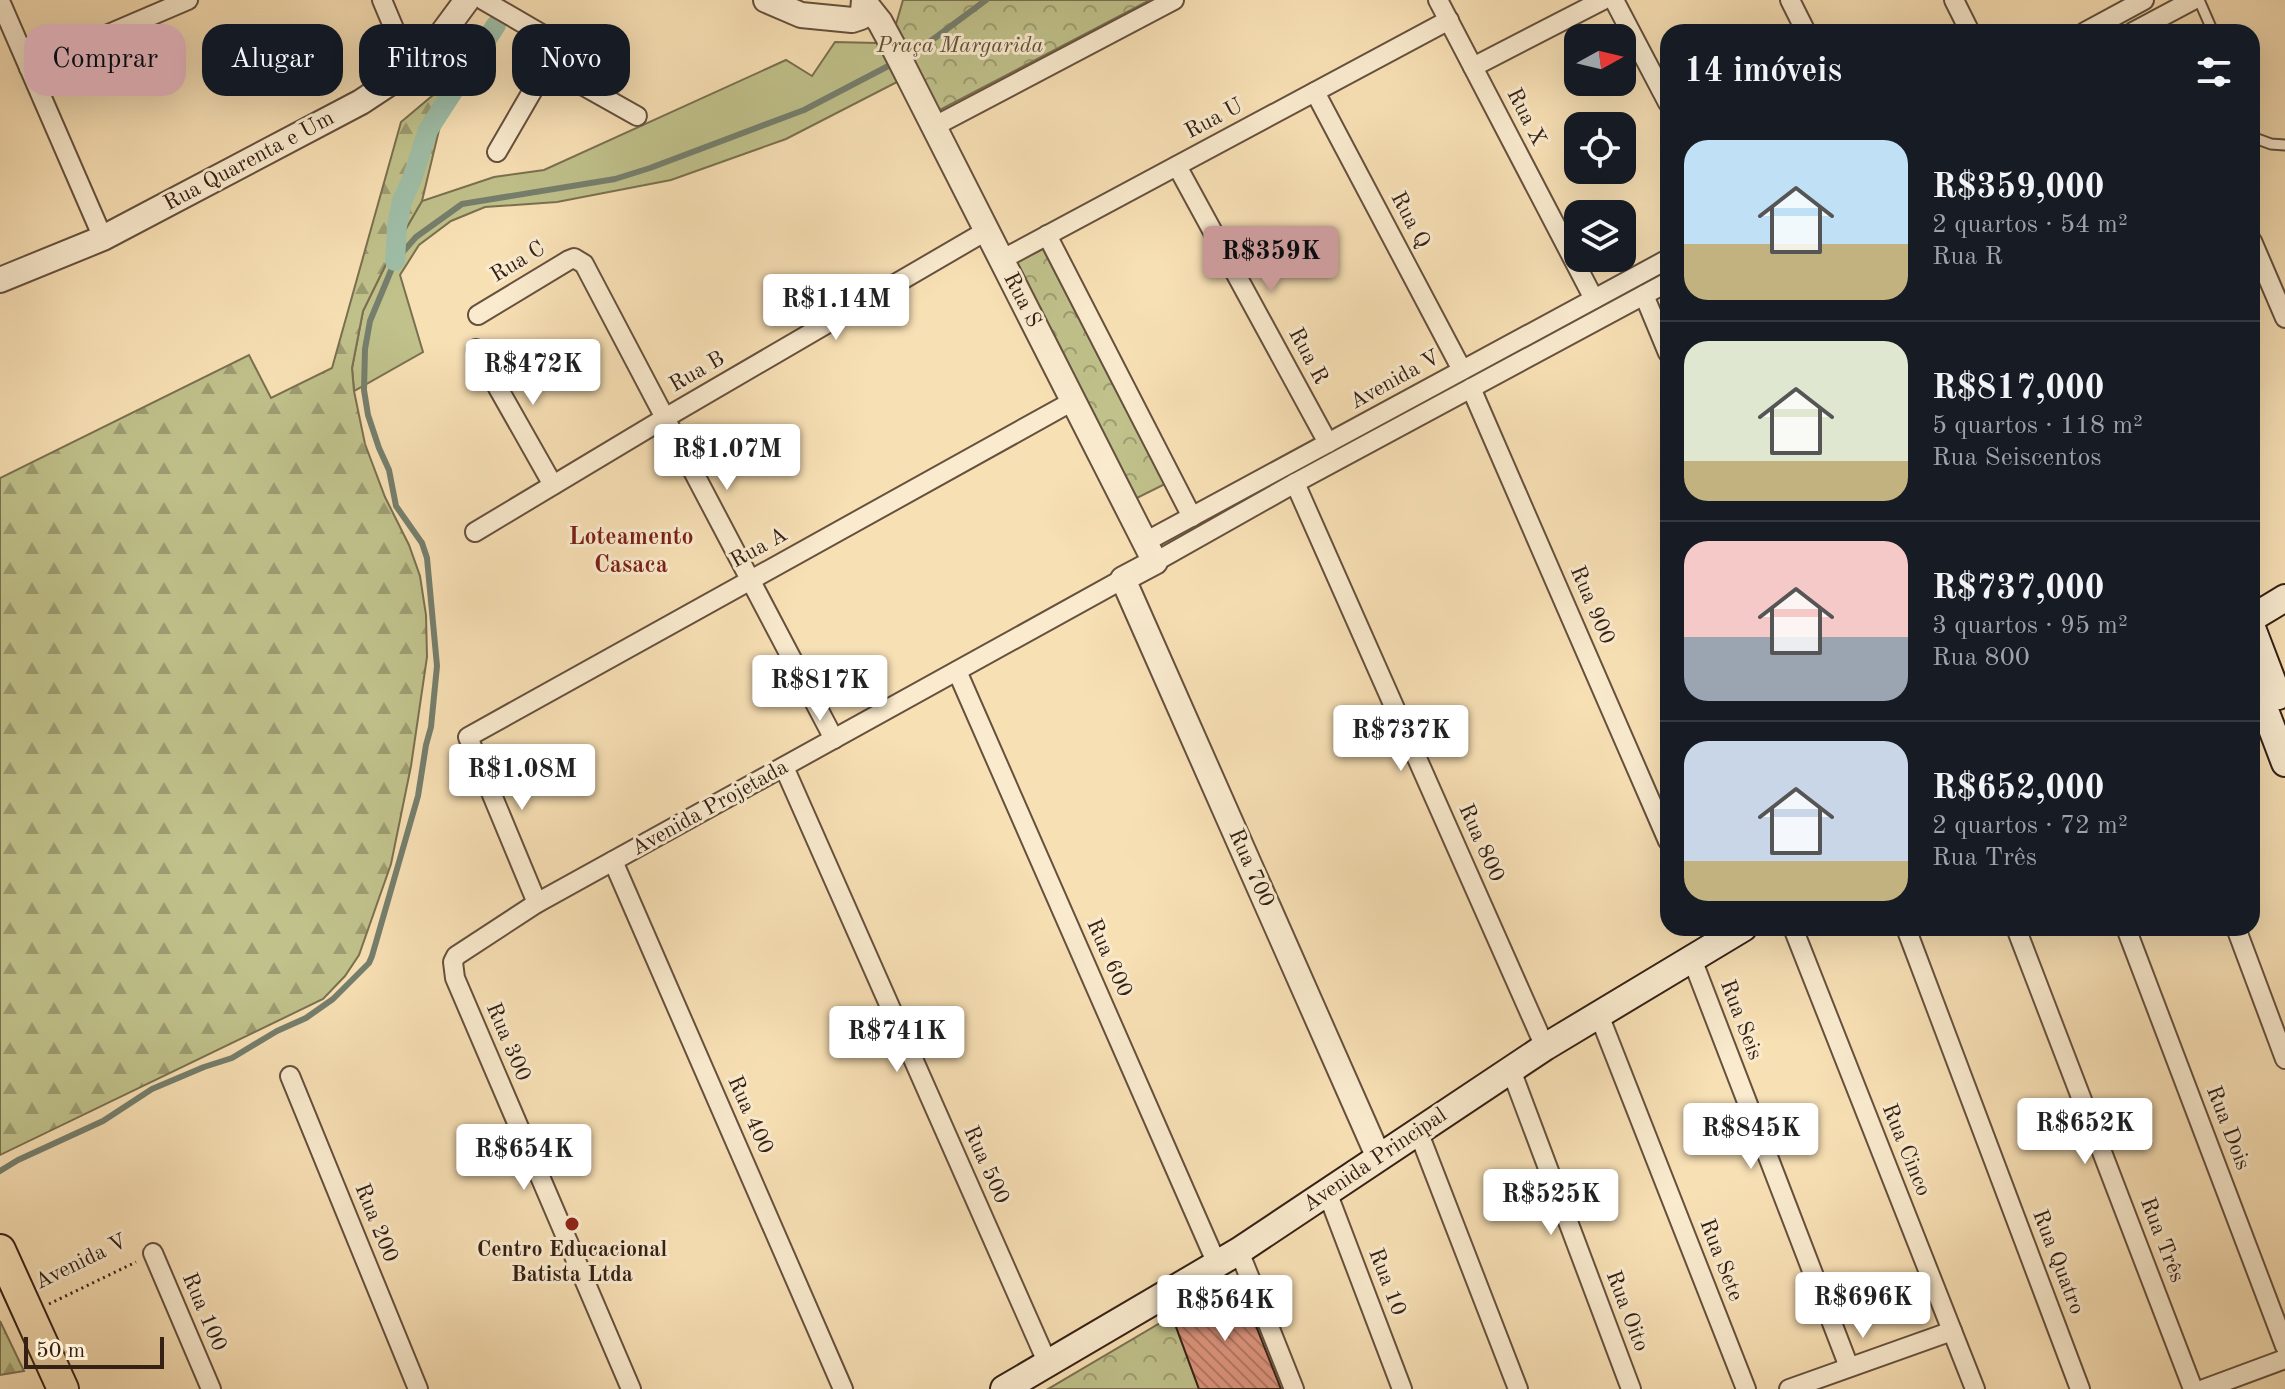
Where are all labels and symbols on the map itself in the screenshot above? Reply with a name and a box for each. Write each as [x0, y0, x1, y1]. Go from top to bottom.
north arrow [1564, 24, 1636, 96]
park label: Praça Margarida [876, 35, 1043, 57]
street label: Rua X [1502, 85, 1550, 149]
street label: Rua U [1182, 95, 1246, 143]
street label: Rua Quarenta e Um [160, 107, 338, 215]
street label: Rua Q [1386, 188, 1434, 252]
pin: R$359K [1206, 226, 1336, 294]
street label: Rua C [487, 237, 549, 287]
street label: Rua S [999, 269, 1045, 331]
pin: R$1.14M [762, 274, 910, 342]
street label: Rua R [1284, 324, 1332, 388]
pin: R$472K [468, 339, 598, 407]
street label: Avenida V [1346, 346, 1444, 414]
street label: Rua B [666, 348, 728, 396]
pin: R$1.07M [653, 424, 801, 492]
street label: Rua A [727, 523, 791, 572]
district label: Loteamento Casaca [568, 526, 694, 578]
street label: Rua 900 [1566, 563, 1618, 647]
pin: R$817K [755, 655, 885, 723]
pin: R$737K [1336, 705, 1466, 773]
pin: R$1.08M [448, 744, 596, 812]
street label: Avenida Projetada [628, 756, 792, 860]
street label: Rua 800 [1454, 801, 1508, 885]
street label: Rua 700 [1224, 826, 1278, 910]
street label: Rua 600 [1082, 916, 1136, 1000]
street label: Rua Seis [1716, 977, 1766, 1063]
street label: Rua 300 [482, 1000, 534, 1084]
pin: R$741K [832, 1006, 962, 1074]
street label: Rua 400 [723, 1073, 777, 1157]
street label: Rua Dois [2202, 1083, 2254, 1173]
pin: R$652K [2020, 1098, 2150, 1166]
street label: Rua Cinco [1878, 1101, 1934, 1199]
pin: R$845K [1686, 1103, 1816, 1171]
street label: Avenida Principal [1299, 1104, 1451, 1216]
street label: Rua 500 [959, 1123, 1013, 1207]
pin: R$654K [459, 1124, 589, 1192]
pin: R$525K [1486, 1169, 1616, 1237]
street label: Rua 200 [350, 1180, 402, 1266]
street label: Rua Três [2136, 1195, 2188, 1285]
street label: Rua Quatro [2028, 1207, 2088, 1317]
marker: Centro Educacional Batista Ltda [563, 1215, 581, 1233]
street label: Rua Sete [1695, 1216, 1747, 1304]
street label: Avenida V [31, 1230, 131, 1294]
place label: Centro Educacional Batista Ltda [477, 1239, 668, 1286]
street label: Rua 10 [1364, 1245, 1410, 1319]
street label: Rua Oito [1602, 1268, 1652, 1354]
street label: Rua 100 [178, 1270, 230, 1354]
pin: R$696K [1798, 1272, 1928, 1340]
pin: R$564K [1160, 1275, 1290, 1343]
scale bar [24, 1333, 164, 1369]

